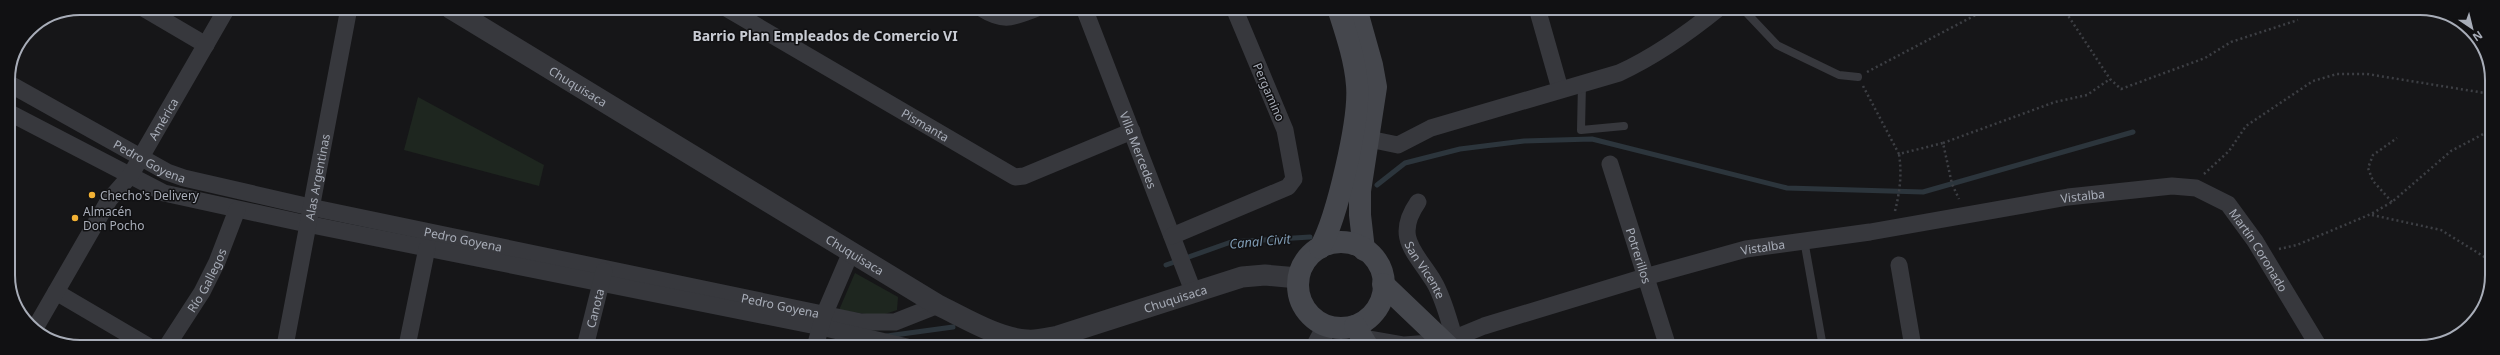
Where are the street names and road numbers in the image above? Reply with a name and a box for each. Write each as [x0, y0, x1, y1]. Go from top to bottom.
street label: Pergamino [1249, 60, 1289, 124]
street label: Chuquisaca [546, 62, 610, 110]
street label: América [144, 95, 182, 143]
street label: Pismanta [898, 104, 952, 145]
street label: Villa Mercedes [1116, 109, 1161, 191]
street label: Alas Argentinas [300, 132, 334, 222]
street label: Pedro Goyena [111, 135, 188, 186]
street label: Vistalba [2059, 185, 2106, 207]
street label: Martín Coronado [2225, 205, 2292, 295]
street label: Pedro Goyena [423, 223, 504, 255]
street label: Potrerillos [1622, 225, 1656, 286]
street label: Chuquisaca [823, 230, 887, 279]
street label: Vistalba [1739, 235, 1786, 259]
street label: San Vicente [1401, 238, 1450, 301]
street label: Río Gallegos [183, 246, 230, 315]
street label: Chuquisaca [1141, 280, 1209, 316]
street label: Canota [582, 287, 608, 330]
street label: Pedro Goyena [740, 289, 821, 322]

